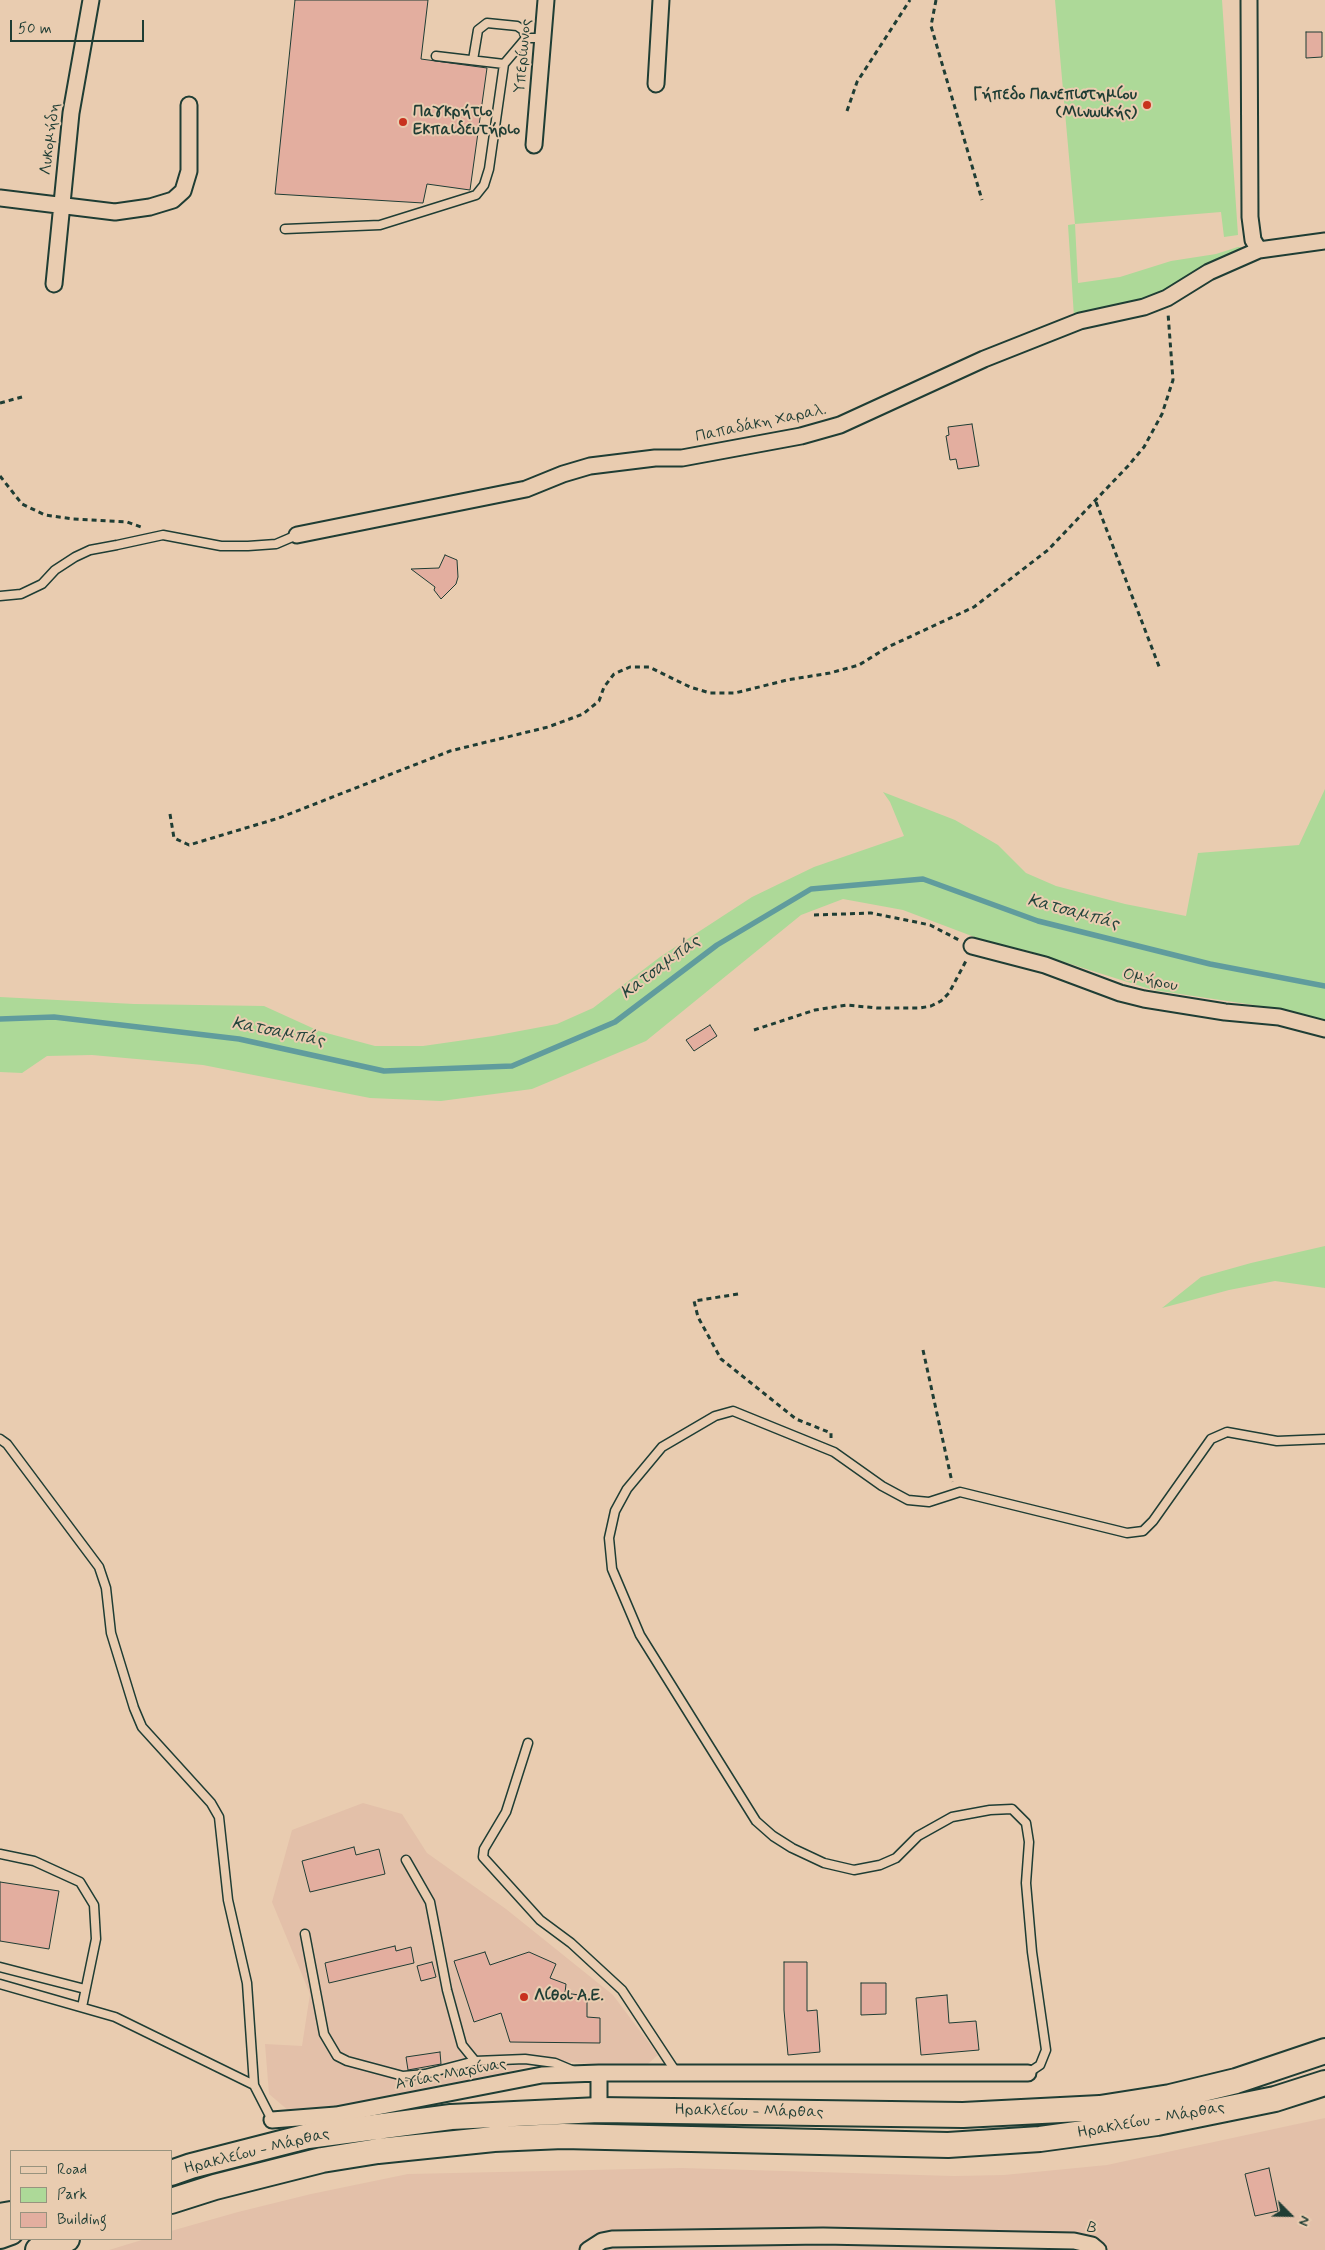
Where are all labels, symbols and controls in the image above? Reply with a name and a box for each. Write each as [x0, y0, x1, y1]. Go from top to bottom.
scale bar [12, 10, 146, 42]
street label: Υπερίωνος [511, 18, 537, 94]
text: 50 m [18, 19, 52, 39]
place label: Γήπεδο Πανεπιστημίου (Μινωικής) [973, 86, 1137, 124]
marker: Γήπεδο Πανεπιστημίου (Μινωικής) [1141, 99, 1153, 111]
street label: Λυκομήδη [37, 102, 65, 176]
place label: Παγκρήτιο Εκπαιδευτήριο [413, 103, 520, 141]
marker: Παγκρήτιο Εκπαιδευτήριο [397, 116, 409, 128]
street label: Παπαδάκη Χαραλ. [694, 401, 828, 447]
water label: Κατσαμπάς [1025, 890, 1121, 936]
water label: Κατσαμπάς [617, 931, 705, 1005]
street label: Ομήρου [1121, 965, 1179, 997]
water label: Κατσαμπάς [230, 1013, 326, 1053]
place label: Λίθοι Α.Ε. [534, 1987, 604, 2007]
marker: Λίθοι Α.Ε. [518, 1991, 530, 2003]
street label: Αγίας Μαρίνας [394, 2055, 508, 2095]
street label: Ηρακλείου - Μάρθας [1076, 2099, 1226, 2143]
street label: Ηρακλείου - Μάρθας [674, 2101, 824, 2123]
street label: Ηρακλείου - Μάρθας [182, 2125, 332, 2179]
legend [10, 2150, 172, 2240]
text: Road [57, 2160, 87, 2180]
text: Park [57, 2185, 87, 2205]
north arrow [1265, 2190, 1315, 2240]
text: Building [57, 2210, 107, 2230]
text: N [1294, 2213, 1314, 2229]
street label: Β [1084, 2218, 1100, 2240]

